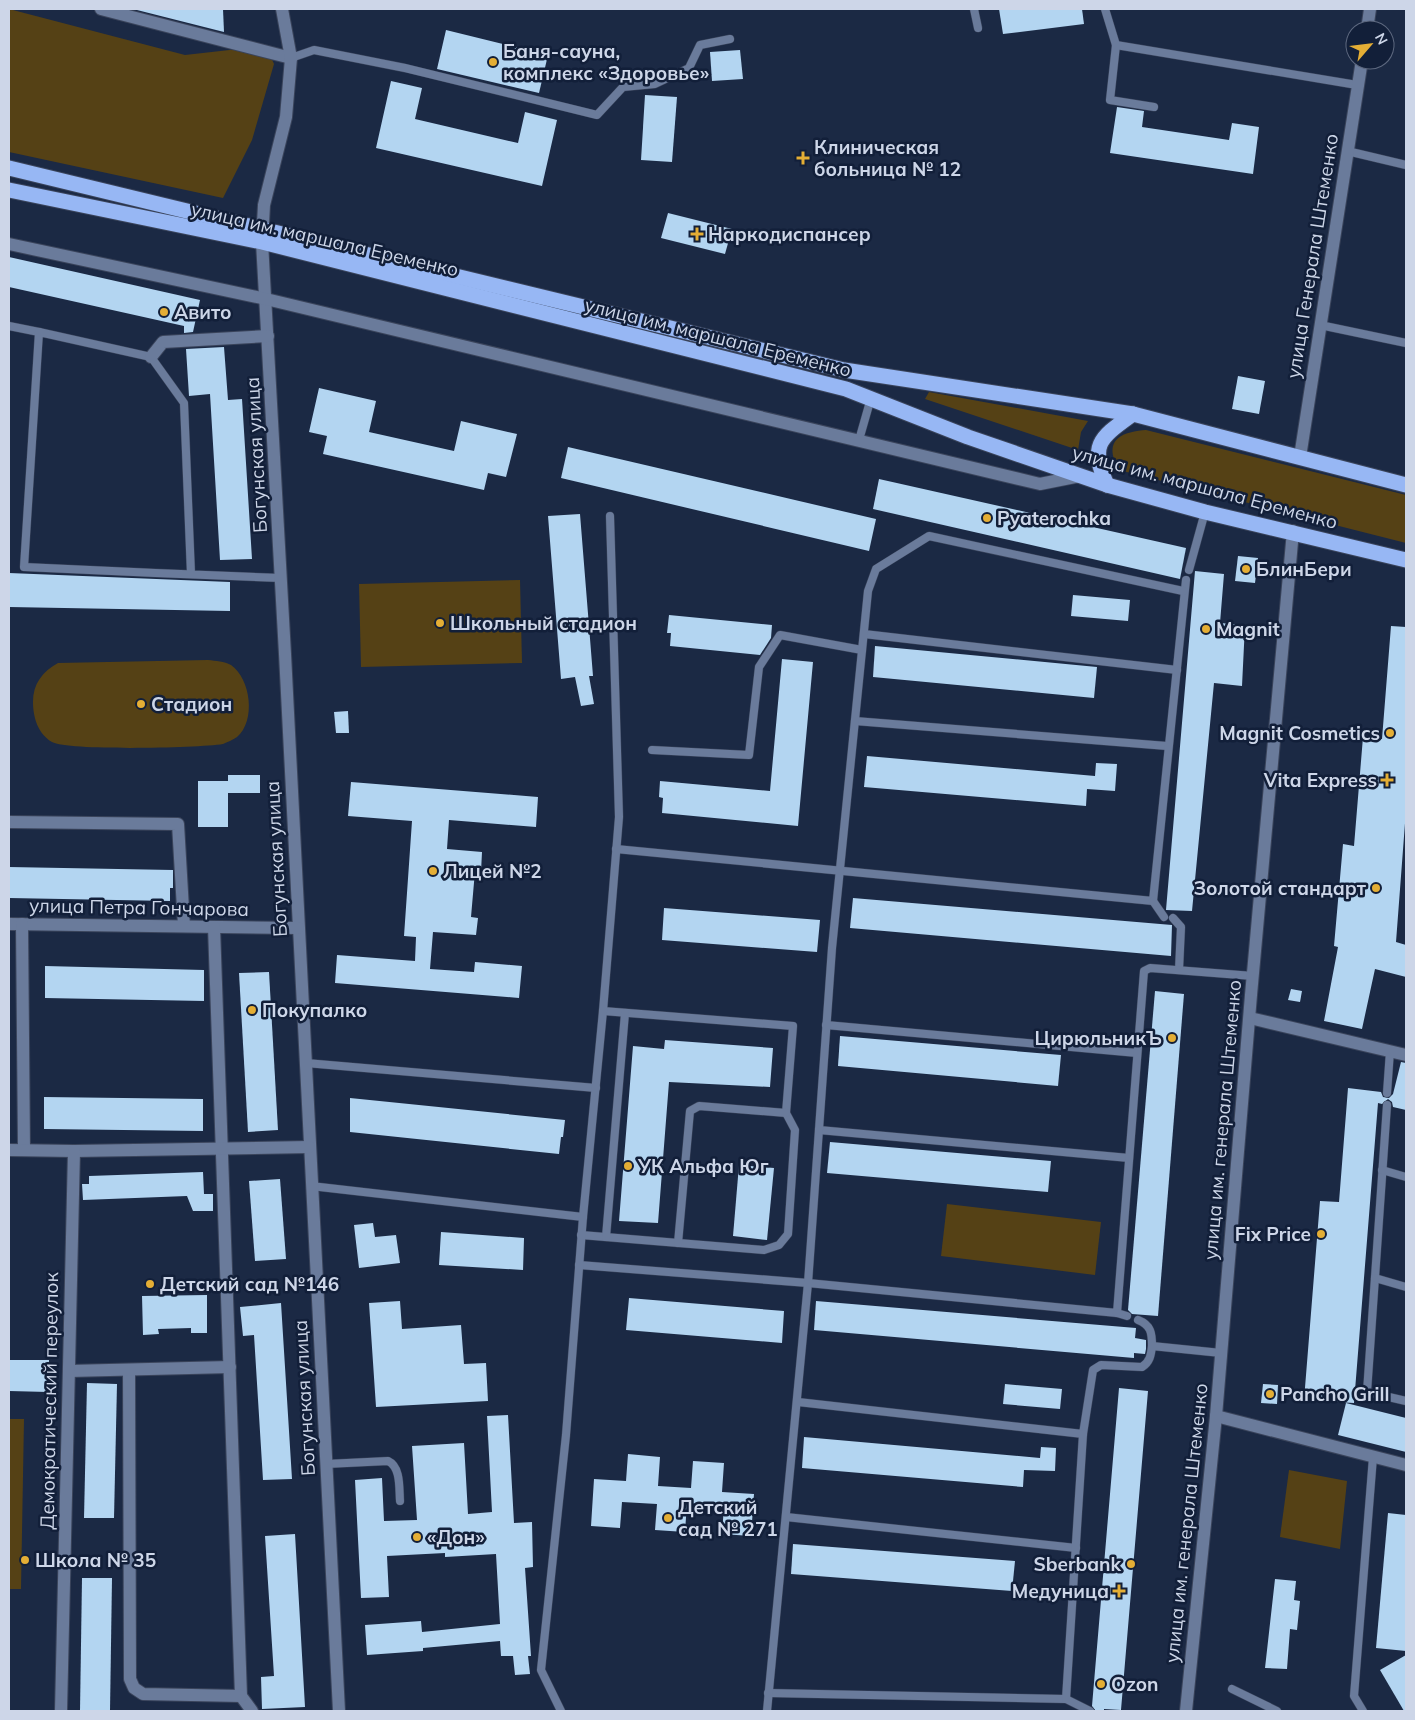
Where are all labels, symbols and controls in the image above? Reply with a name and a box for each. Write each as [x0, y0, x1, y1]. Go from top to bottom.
north arrow [1345, 20, 1395, 70]
text: N [1371, 30, 1392, 48]
place label: Баня-сауна, комплекс «Здоровье» [503, 39, 709, 85]
marker: Баня-сауна, комплекс «Здоровье» [487, 56, 499, 68]
street label: улица Генерала Штеменко [1281, 132, 1343, 380]
place label: Клиническая больница № 12 [814, 135, 961, 181]
marker: Клиническая больница № 12 [796, 151, 810, 165]
street label: улица им. маршала Еременко [189, 197, 461, 281]
place label: Наркодиспансер [708, 222, 871, 246]
marker: Наркодиспансер [690, 227, 704, 241]
street label: улица им. маршала Еременко [582, 292, 854, 382]
place label: Авито [174, 300, 232, 324]
marker: Авито [158, 306, 170, 318]
street label: Богунская улица [240, 376, 272, 534]
street label: улица им. маршала Еременко [1070, 440, 1340, 534]
place label: Pyaterochka [997, 506, 1111, 530]
marker: Pyaterochka [981, 512, 993, 524]
place label: БлинБери [1256, 557, 1352, 581]
marker: БлинБери [1240, 563, 1252, 575]
place label: Школьный стадион [450, 611, 637, 635]
marker: Школьный стадион [434, 617, 446, 629]
place label: Magnit [1216, 617, 1280, 641]
marker: Magnit [1200, 623, 1212, 635]
place label: Стадион [151, 692, 232, 716]
marker: Стадион [135, 698, 147, 710]
place label: Magnit Cosmetics [1219, 721, 1380, 745]
marker: Magnit Cosmetics [1384, 727, 1396, 739]
place label: Vita Express [1263, 768, 1377, 792]
marker: Vita Express [1381, 774, 1393, 786]
street label: Богунская улица [260, 780, 292, 938]
place label: Лицей №2 [443, 859, 542, 883]
marker: Лицей №2 [427, 865, 439, 877]
place label: Золотой стандарт [1194, 876, 1367, 900]
marker: Золотой стандарт [1370, 882, 1382, 894]
street label: улица Петра Гончарова [29, 893, 249, 921]
street label: улица им. генерала Штеменко [1198, 979, 1246, 1261]
place label: Покупалко [262, 998, 367, 1022]
marker: Покупалко [246, 1004, 258, 1016]
place label: ЦирюльникЪ [1035, 1026, 1162, 1050]
marker: ЦирюльникЪ [1166, 1032, 1178, 1044]
place label: УК Альфа Юг [637, 1154, 769, 1178]
marker: УК Альфа Юг [622, 1160, 634, 1172]
place label: Fix Price [1235, 1222, 1311, 1246]
marker: Fix Price [1315, 1228, 1327, 1240]
street label: Демократический переулок [35, 1271, 63, 1530]
place label: Детский сад №146 [160, 1272, 339, 1296]
marker: Детский сад №146 [144, 1278, 156, 1290]
street label: Богунская улица [288, 1319, 320, 1477]
street label: улица им. генерала Штеменко [1159, 1382, 1213, 1664]
place label: Pancho Grill [1280, 1382, 1389, 1406]
marker: Pancho Grill [1264, 1388, 1276, 1400]
place label: Детский сад № 271 [678, 1495, 778, 1541]
marker: Детский сад № 271 [662, 1512, 674, 1524]
place label: «Дон» [427, 1525, 485, 1549]
marker: «Дон» [411, 1531, 423, 1543]
place label: Школа № 35 [35, 1548, 156, 1572]
place label: Sberbank [1034, 1552, 1122, 1576]
marker: Школа № 35 [19, 1554, 31, 1566]
marker: Sberbank [1125, 1558, 1137, 1570]
place label: Медуница [1012, 1579, 1109, 1603]
marker: Медуница [1113, 1585, 1125, 1597]
place label: Ozon [1111, 1672, 1158, 1696]
marker: Ozon [1095, 1678, 1107, 1690]

